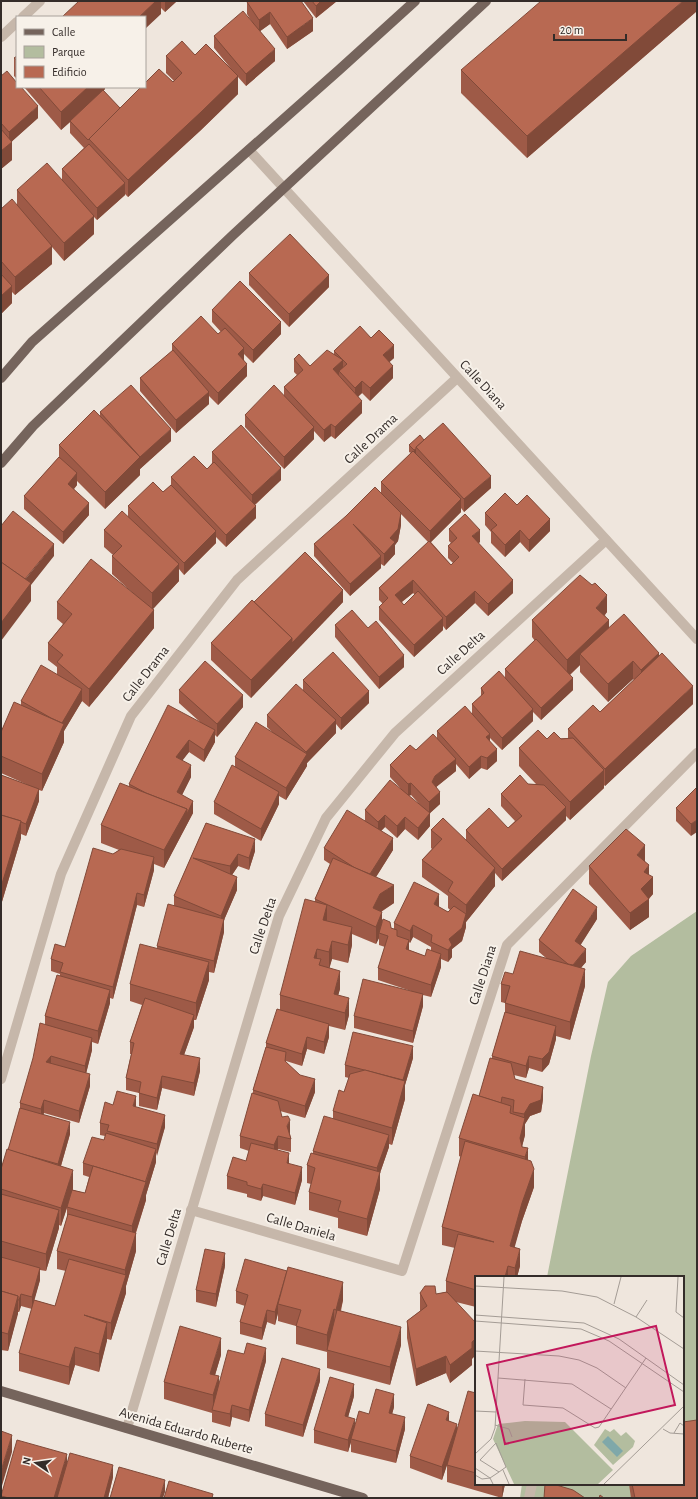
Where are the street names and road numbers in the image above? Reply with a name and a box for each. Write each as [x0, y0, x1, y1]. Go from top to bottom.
street label: Calle Diana [457, 358, 510, 413]
street label: Calle Drama [342, 411, 401, 467]
street label: Calle Delta [434, 628, 488, 678]
street label: Calle Drama [120, 643, 172, 705]
street label: Calle Delta [247, 895, 279, 956]
street label: Calle Diana [467, 943, 499, 1007]
street label: Calle Delta [154, 1206, 185, 1267]
street label: Calle Daniela [265, 1210, 338, 1244]
street label: Avenida Eduardo Ruberte [118, 1405, 254, 1457]

